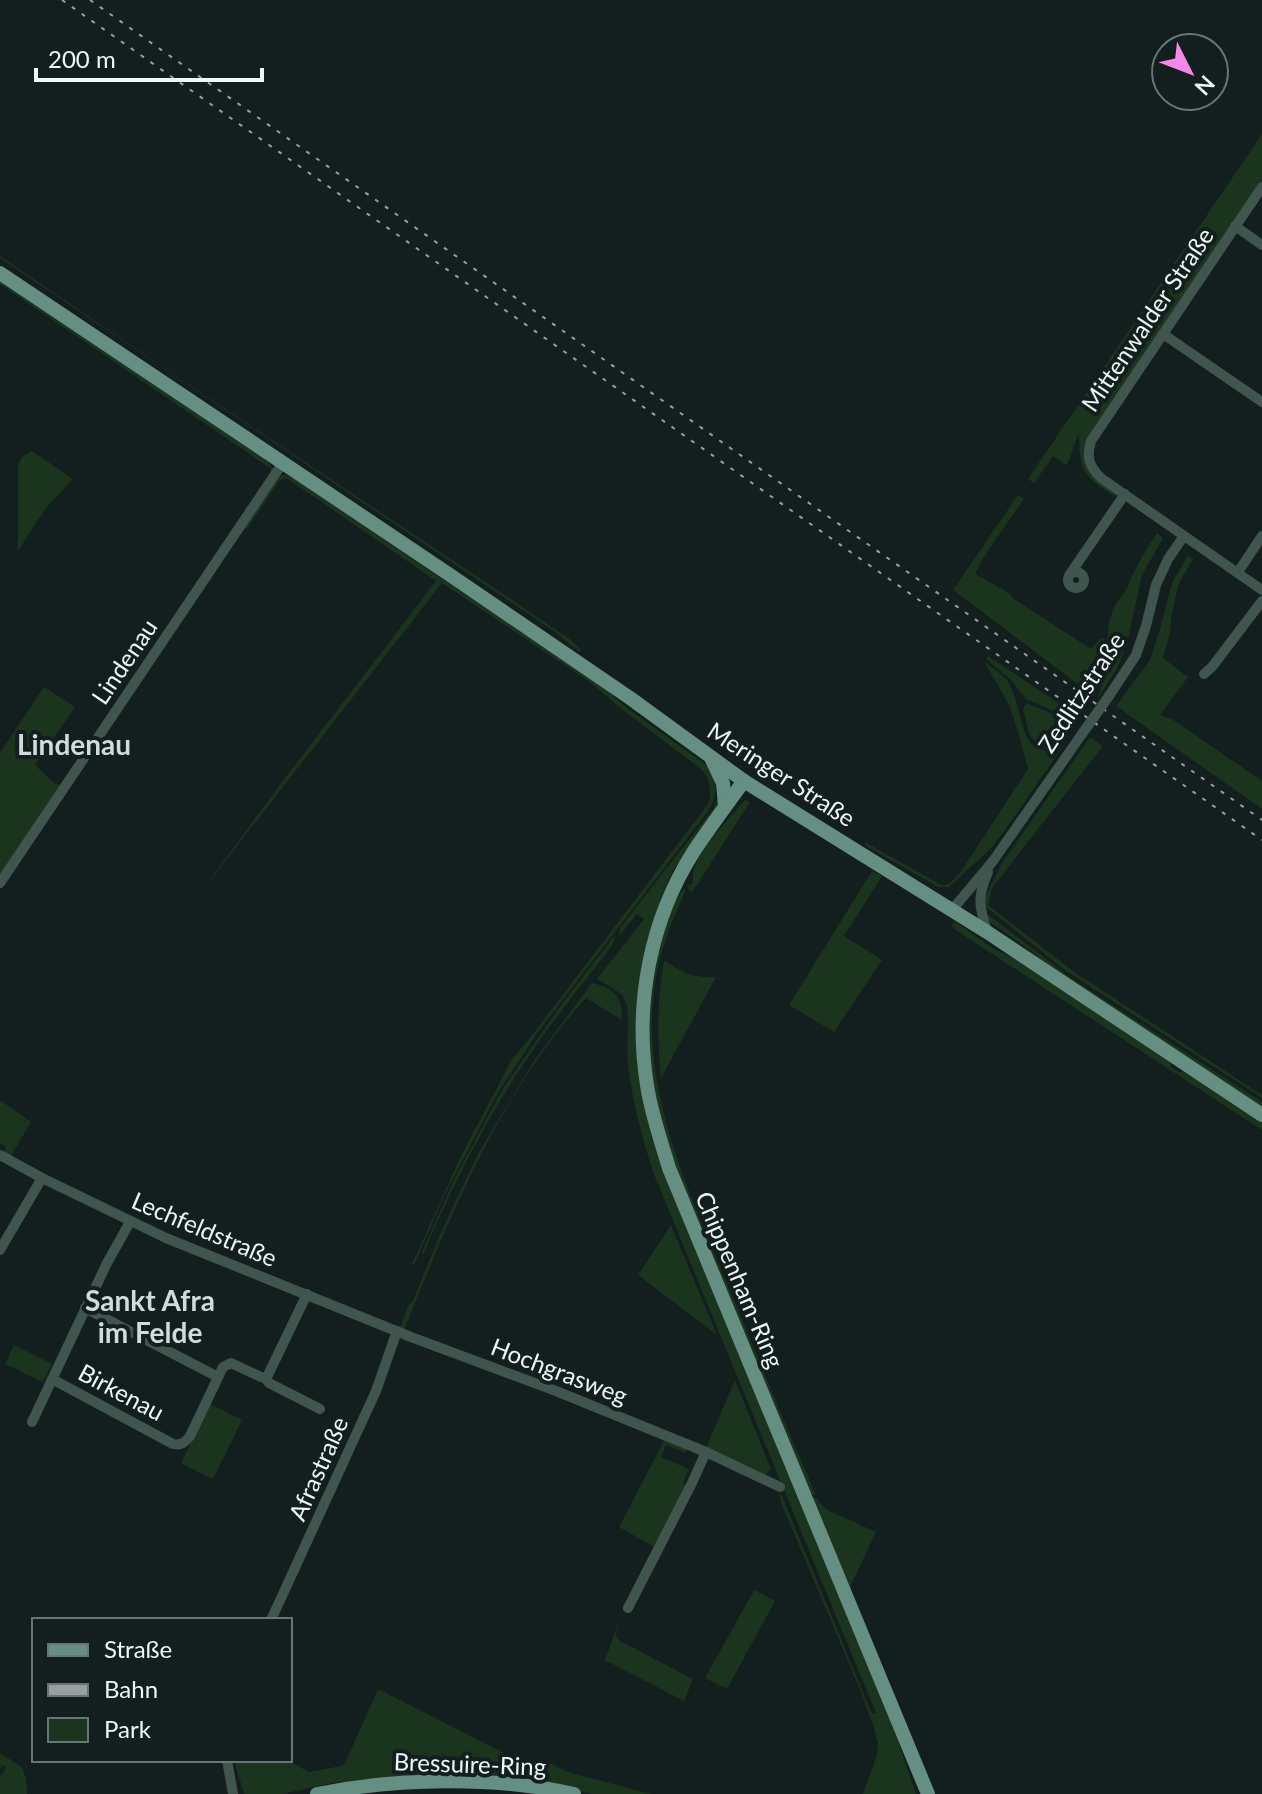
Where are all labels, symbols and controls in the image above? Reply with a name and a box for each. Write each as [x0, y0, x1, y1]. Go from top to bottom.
scale bar [36, 32, 262, 82]
north arrow [1150, 32, 1230, 112]
text: 200 m [48, 44, 116, 73]
text: N [1190, 70, 1221, 101]
street label: Mittenwalder Straße [1075, 222, 1219, 416]
street label: Lindenau [85, 613, 163, 709]
street label: Zedlitzstraße [1031, 627, 1130, 757]
street label: Meringer Straße [703, 715, 861, 832]
district label: Lindenau [17, 727, 131, 761]
street label: Lechfeldstraße [128, 1185, 281, 1272]
street label: Chippenham-Ring [690, 1187, 791, 1372]
district label: Sankt Afra im Felde [85, 1283, 215, 1349]
street label: Hochgrasweg [487, 1331, 632, 1410]
street label: Birkenau [74, 1357, 169, 1426]
street label: Afrastraße [282, 1412, 353, 1525]
legend [32, 1618, 292, 1762]
text: Straße [104, 1634, 172, 1663]
text: Bahn [104, 1674, 158, 1703]
text: Park [104, 1714, 152, 1743]
street label: Bressuire-Ring [393, 1746, 547, 1781]

